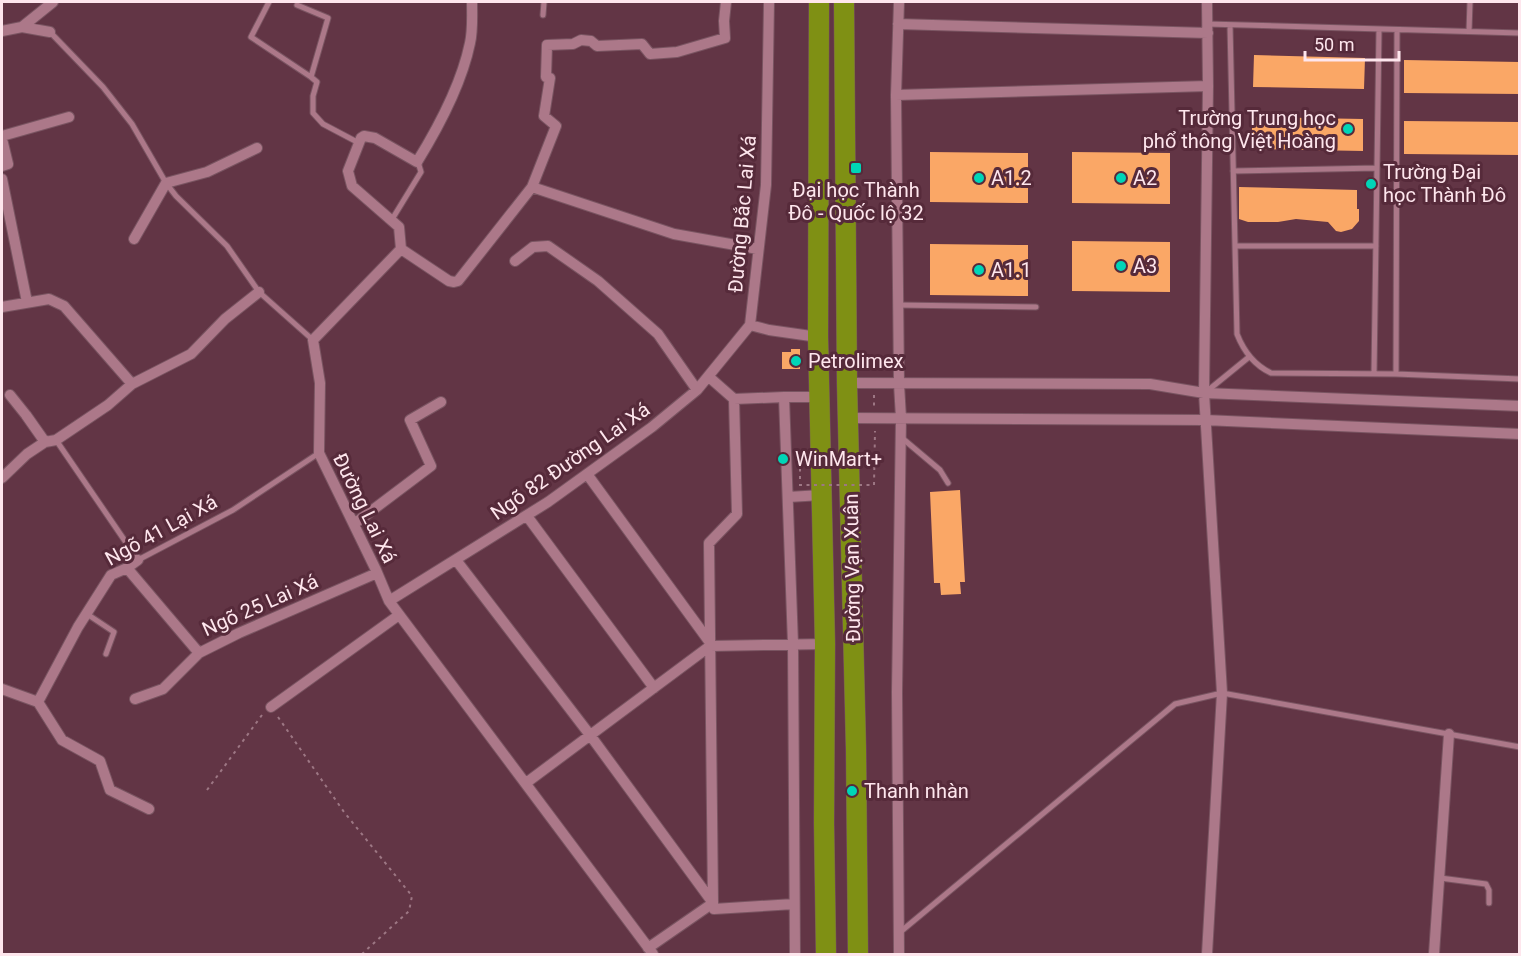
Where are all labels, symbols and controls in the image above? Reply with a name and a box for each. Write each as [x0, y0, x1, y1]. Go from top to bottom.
scale bar [1305, 24, 1400, 62]
text: 50 m [1314, 34, 1354, 55]
place label: Trường Trung học phổ thông Việt Hoàng [1143, 106, 1336, 153]
marker: Trường Trung học phổ thông Việt Hoàng [1341, 122, 1355, 136]
street label: Đường Bắc Lai Xá [723, 134, 761, 294]
place label: Trường Đại học Thành Đô [1383, 160, 1506, 207]
marker: Đại học Thành Đô - Quốc lộ 32 [849, 161, 863, 175]
place label: A1.2 [991, 166, 1032, 190]
place label: A2 [1133, 166, 1157, 190]
marker: A1.2 [972, 171, 986, 185]
marker: A2 [1114, 171, 1128, 185]
marker: Trường Đại học Thành Đô [1364, 177, 1378, 191]
place label: Đại học Thành Đô - Quốc lộ 32 [788, 178, 924, 225]
place label: A3 [1133, 254, 1157, 278]
place label: A1.1 [991, 258, 1032, 282]
marker: A3 [1114, 259, 1128, 273]
marker: A1.1 [972, 263, 986, 277]
place label: Petrolimex [808, 349, 903, 373]
marker: Petrolimex [789, 354, 803, 368]
street label: Ngõ 82 Đường Lai Xá [486, 397, 654, 525]
place label: WinMart+ [795, 447, 882, 471]
street label: Đường Lai Xá [328, 449, 402, 567]
marker: WinMart+ [776, 452, 790, 466]
street label: Ngõ 41 Lại Xá [101, 489, 221, 571]
street label: Đường Vạn Xuân [839, 493, 865, 643]
street label: Ngõ 25 Lai Xá [198, 569, 322, 641]
place label: Thanh nhàn [864, 779, 969, 803]
marker: Thanh nhàn [845, 784, 859, 798]

